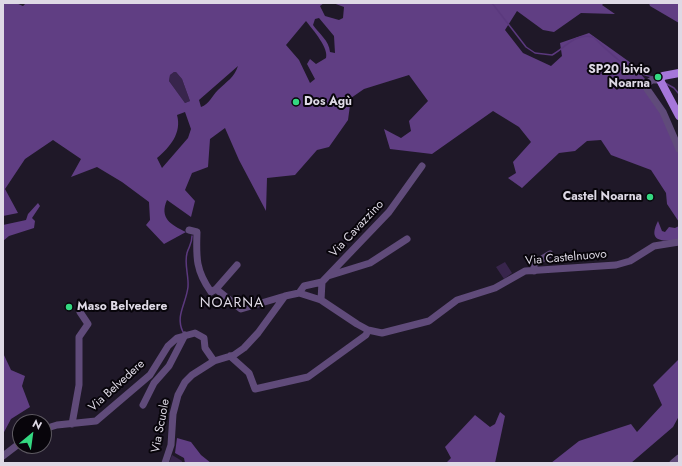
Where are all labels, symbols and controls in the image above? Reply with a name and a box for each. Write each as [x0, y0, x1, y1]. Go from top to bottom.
place label: SP20 bivio Noarna [588, 63, 650, 91]
marker: SP20 bivio Noarna [653, 72, 663, 82]
place label: Dos Agù [304, 95, 352, 109]
marker: Dos Agù [291, 97, 301, 107]
place label: Castel Noarna [563, 190, 642, 204]
marker: Castel Noarna [645, 192, 655, 202]
street label: Via Cavazzino [327, 197, 387, 261]
street label: Via Castelnuovo [525, 247, 607, 269]
district label: NOARNA [200, 296, 264, 312]
place label: Maso Belvedere [77, 300, 167, 314]
marker: Maso Belvedere [64, 302, 74, 312]
street label: Via Belvedere [86, 357, 148, 415]
street label: Via Scuole [149, 398, 173, 454]
north arrow [12, 414, 52, 454]
text: N [30, 415, 45, 433]

